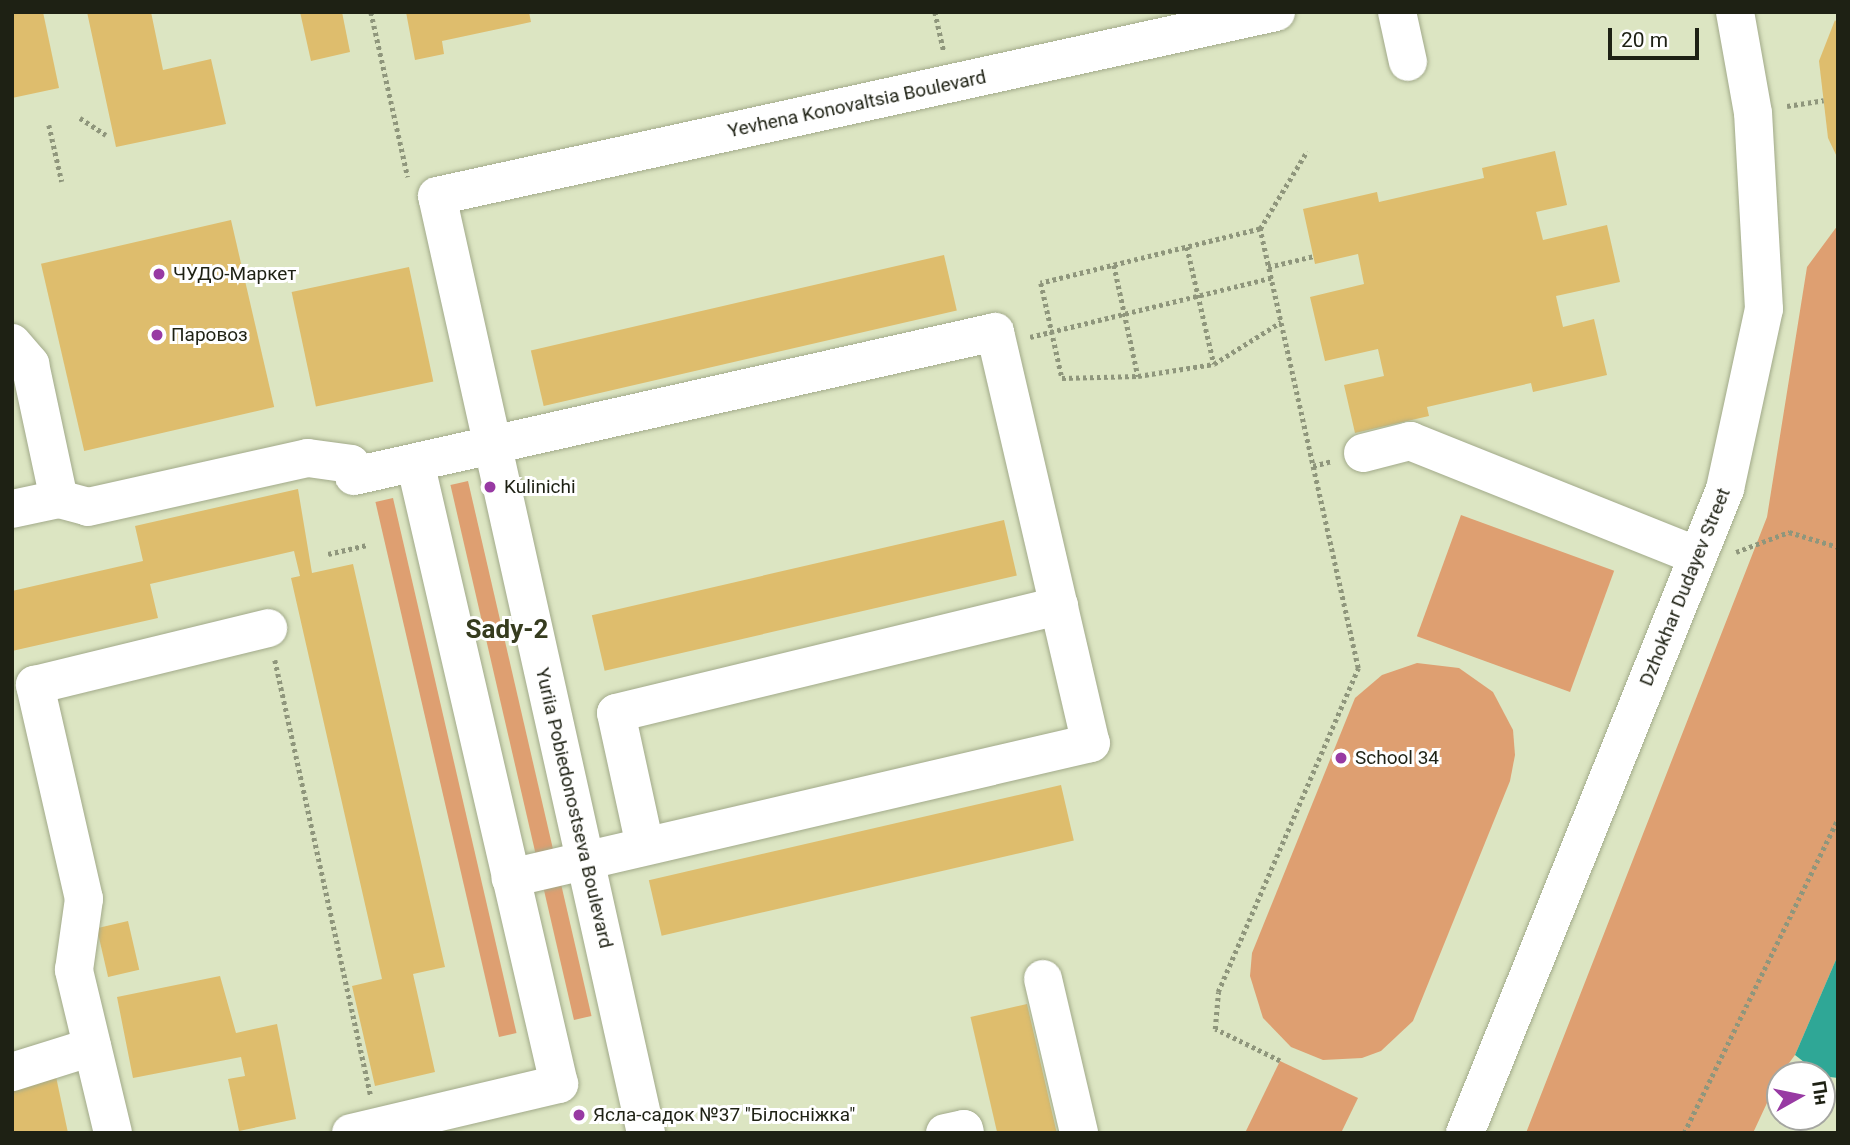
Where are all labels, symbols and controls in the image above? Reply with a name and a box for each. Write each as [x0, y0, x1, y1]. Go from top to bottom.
scale bar [1612, 14, 1703, 58]
text: 20 m [1621, 28, 1668, 52]
street label: Yevhena Konovaltsia Boulevard [726, 65, 988, 143]
place label: ЧУДО-Маркет [173, 263, 296, 285]
marker: ЧУДО-Маркет [151, 266, 167, 282]
place label: Паровоз [171, 324, 248, 346]
marker: Паровоз [149, 327, 165, 343]
place label: Kulinichi [504, 476, 576, 498]
marker: Kulinichi [482, 479, 498, 495]
street label: Dzhokhar Dudayev Street [1635, 485, 1735, 689]
district label: Sady-2 [466, 614, 548, 646]
street label: Yuriia Pobiedonostseva Boulevard [531, 666, 617, 950]
place label: School 34 [1355, 747, 1439, 769]
marker: School 34 [1333, 750, 1349, 766]
north arrow [1766, 1061, 1836, 1131]
text: Пн [1807, 1079, 1834, 1107]
place label: Ясла-садок №37 "Білосніжка" [593, 1104, 855, 1126]
marker: Ясла-садок №37 "Білосніжка" [571, 1107, 587, 1123]

